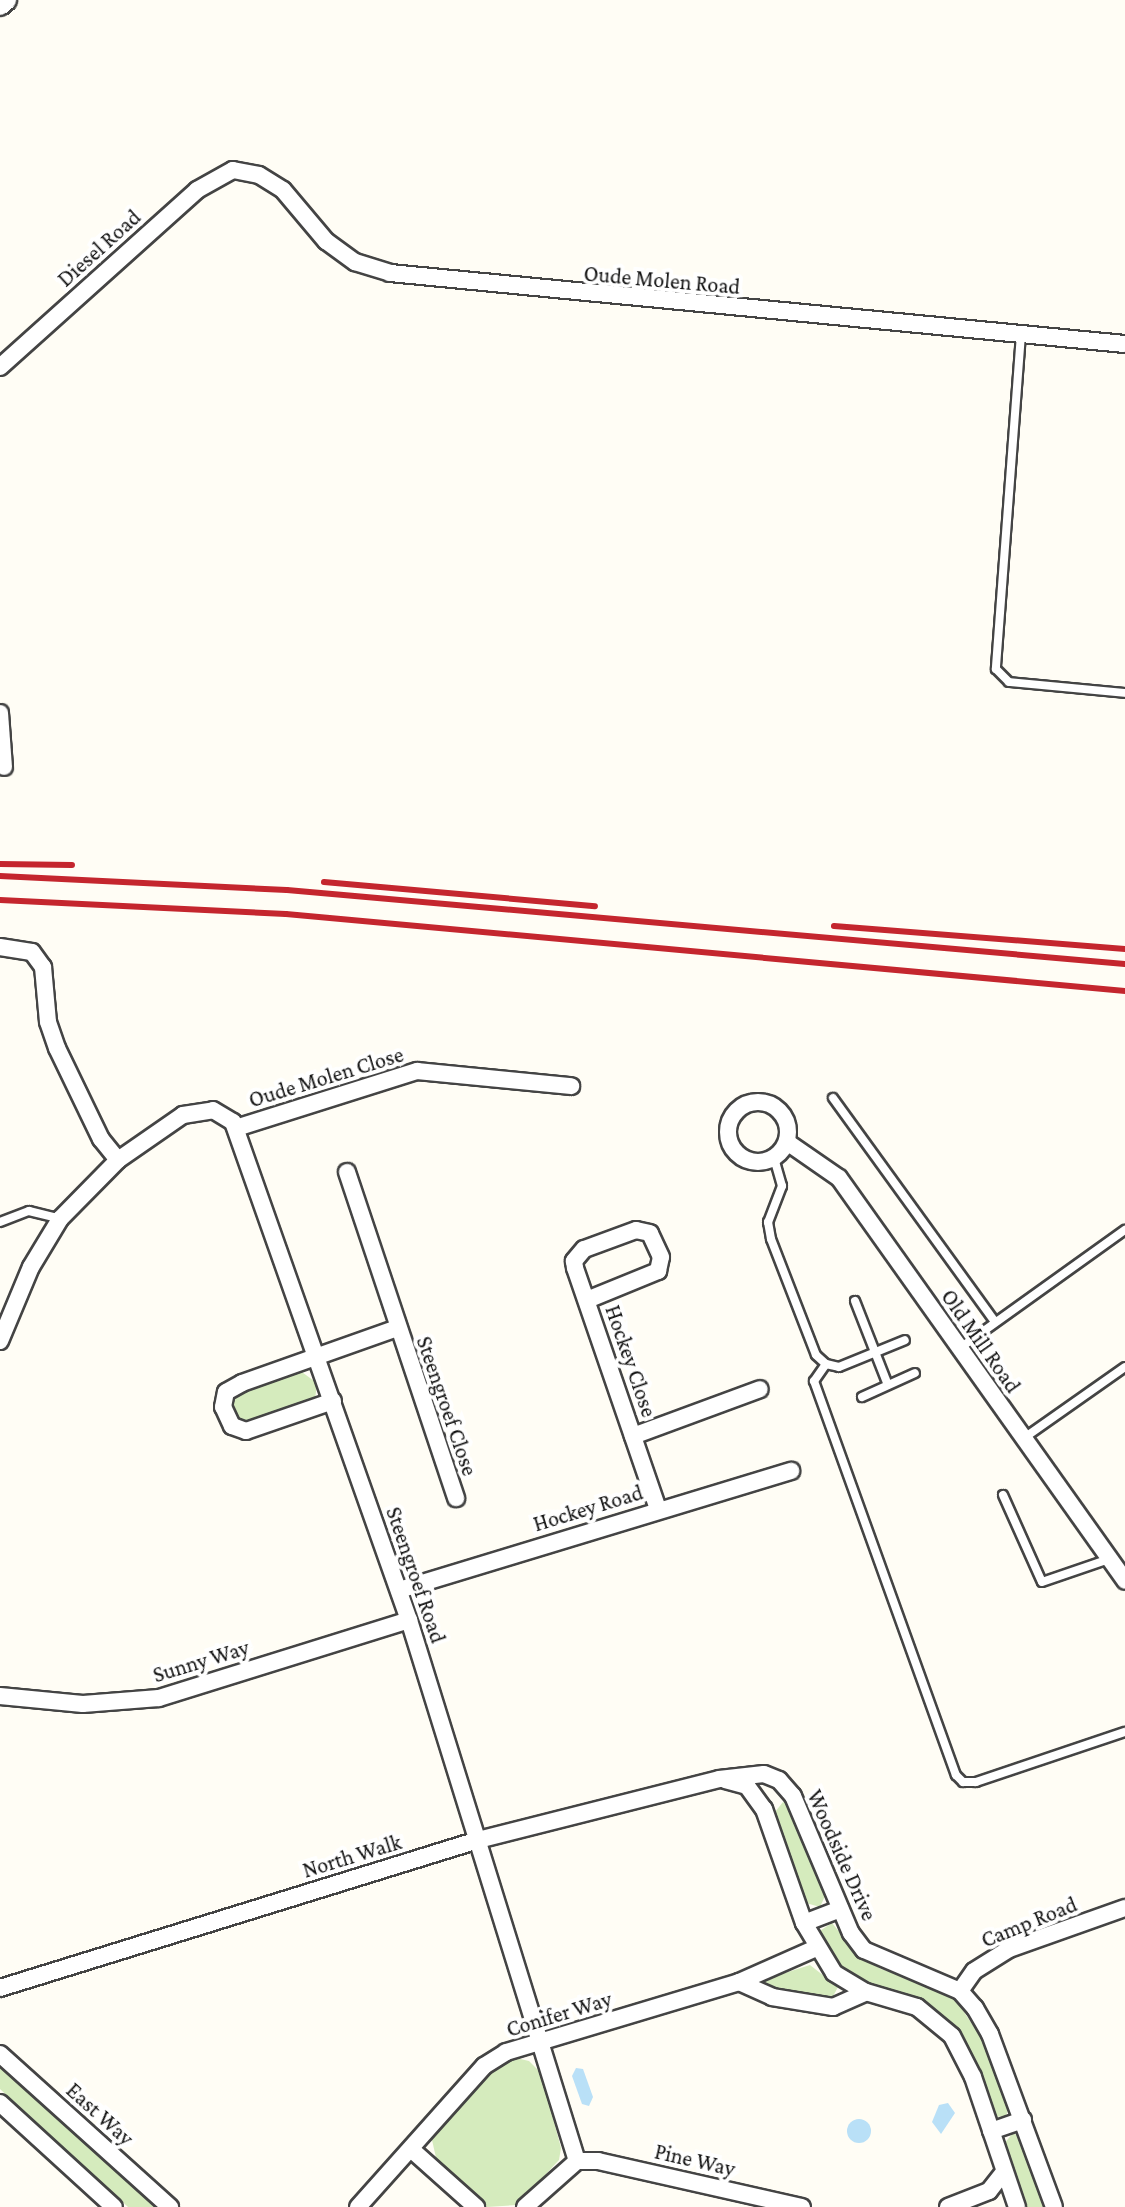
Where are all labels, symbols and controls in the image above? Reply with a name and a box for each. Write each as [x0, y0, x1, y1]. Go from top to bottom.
street label: Diesel Road [52, 204, 146, 292]
street label: Oude Molen Road [583, 260, 741, 300]
street label: Oude Molen Close [245, 1041, 407, 1113]
street label: Old Mill Road [936, 1284, 1026, 1398]
street label: Hockey Close [600, 1302, 662, 1420]
street label: Steengroef Close [411, 1333, 483, 1479]
street label: Hockey Road [530, 1479, 646, 1537]
street label: Steengroef Road [380, 1503, 452, 1647]
street label: Sunny Way [150, 1634, 252, 1688]
street label: Woodside Drive [801, 1786, 883, 1924]
street label: North Walk [299, 1828, 405, 1884]
street label: Camp Road [977, 1891, 1081, 1953]
street label: Conifer Way [503, 1985, 615, 2043]
street label: East Way [61, 2077, 139, 2151]
street label: Pine Way [652, 2138, 738, 2182]

